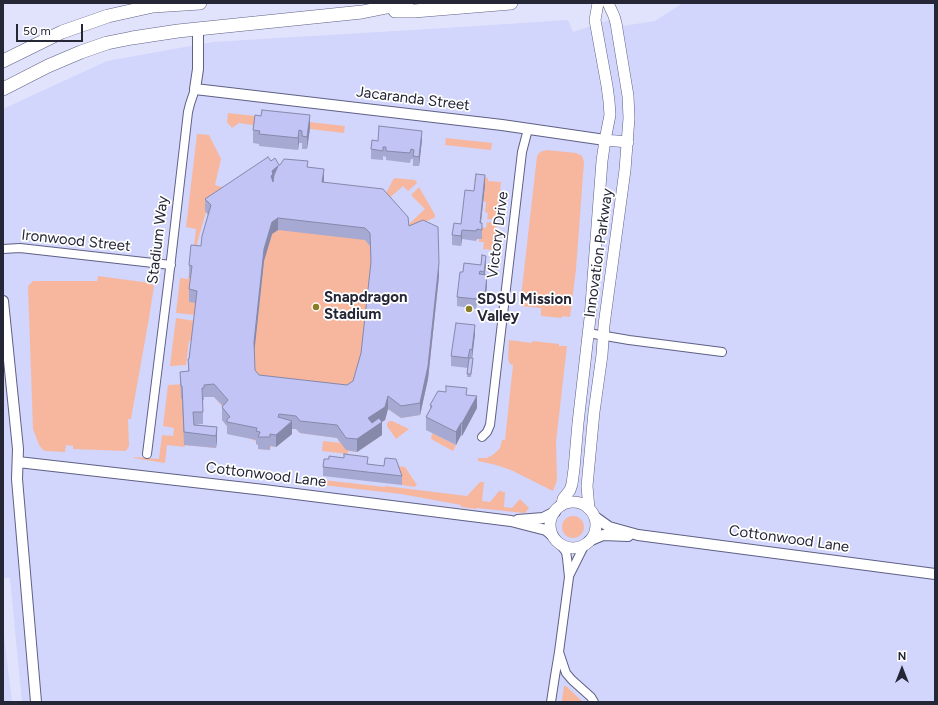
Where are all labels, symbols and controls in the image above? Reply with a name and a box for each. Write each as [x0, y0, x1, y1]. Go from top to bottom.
scale bar [18, 16, 85, 42]
text: 50 m [23, 24, 51, 38]
street label: Jacaranda Street [355, 83, 471, 115]
street label: Innovation Parkway [581, 187, 617, 319]
street label: Victory Drive [484, 190, 512, 280]
street label: Stadium Way [144, 195, 172, 285]
street label: Ironwood Street [21, 226, 131, 256]
place label: Snapdragon Stadium [324, 289, 407, 324]
place label: SDSU Mission Valley [477, 291, 572, 326]
marker: Snapdragon Stadium [311, 302, 321, 312]
marker: SDSU Mission Valley [464, 304, 474, 314]
street label: Cottonwood Lane [205, 459, 327, 491]
street label: Cottonwood Lane [728, 522, 850, 556]
north arrow [882, 649, 922, 689]
text: N [898, 650, 906, 663]

